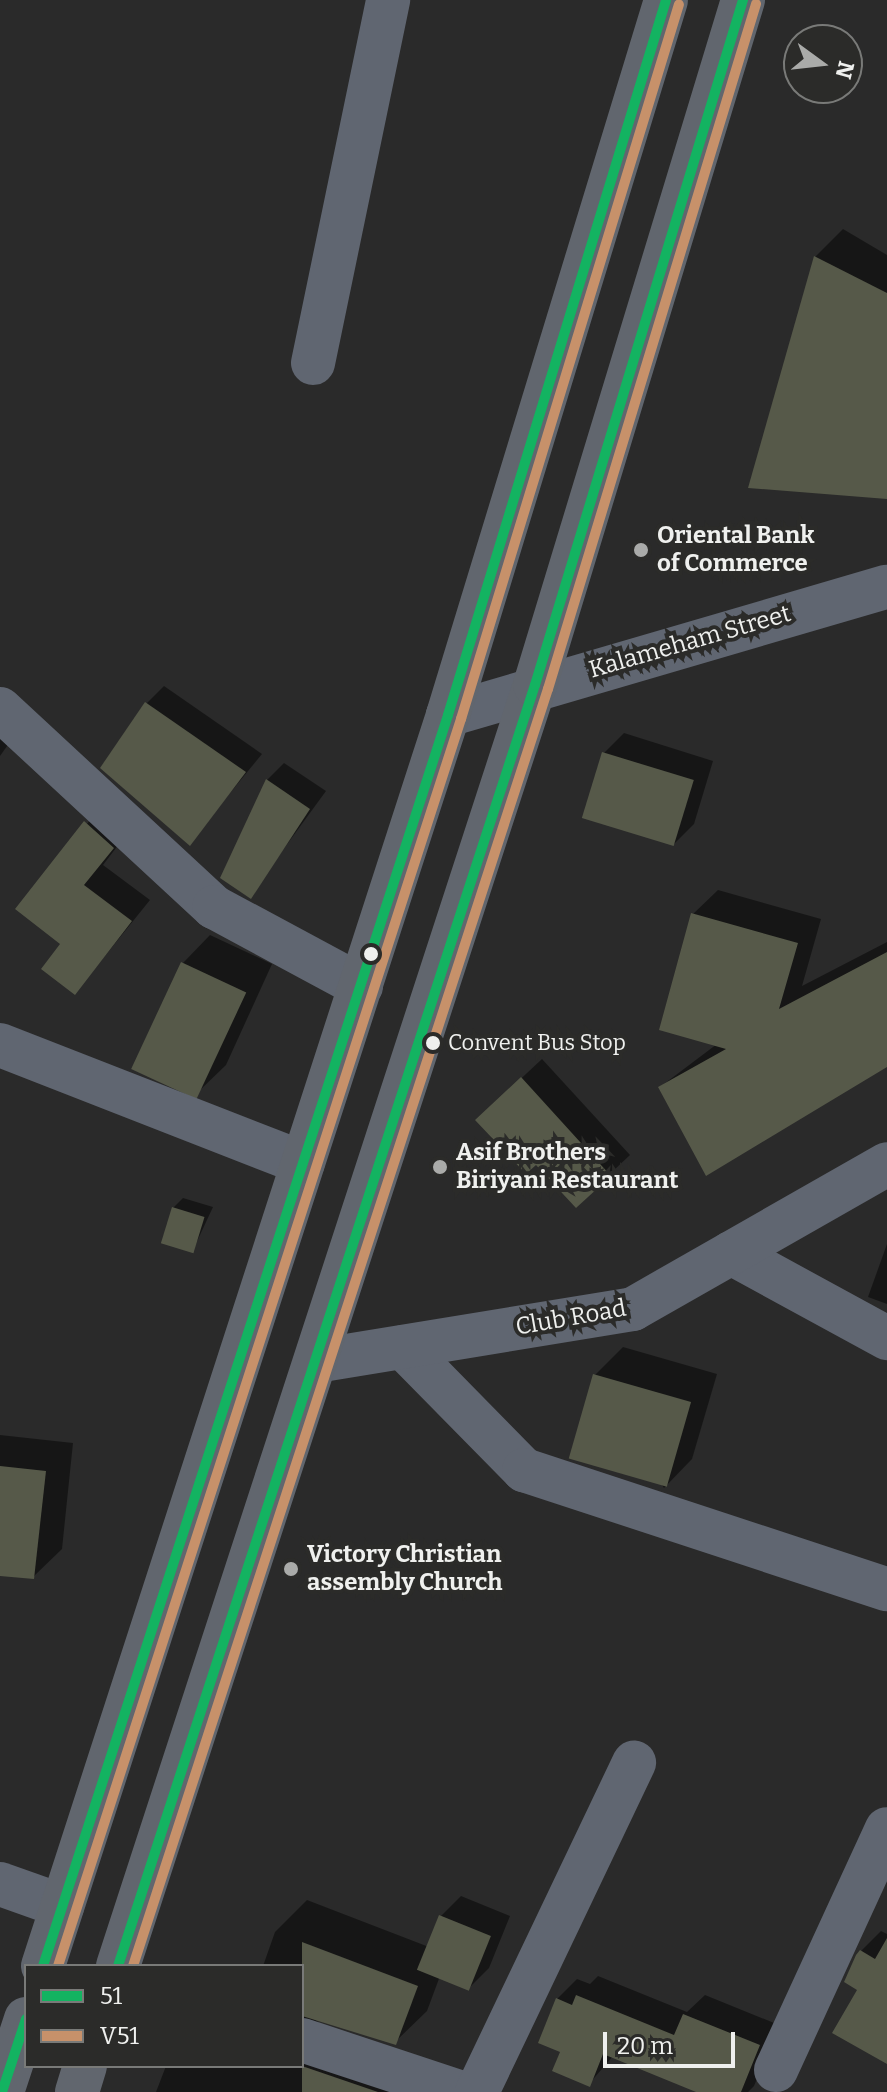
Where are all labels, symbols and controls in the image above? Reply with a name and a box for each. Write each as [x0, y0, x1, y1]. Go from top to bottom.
north arrow [783, 24, 863, 104]
text: N [829, 58, 860, 82]
place label: Oriental Bank of Commerce [657, 522, 815, 578]
marker: Oriental Bank of Commerce [632, 541, 650, 559]
street label: Kalameham Street [586, 599, 794, 685]
unlabelled marker [363, 946, 379, 962]
place label: Convent Bus Stop [448, 1030, 626, 1056]
marker: Convent Bus Stop [425, 1035, 441, 1051]
place label: Asif Brothers Biriyani Restaurant [456, 1139, 678, 1195]
marker: Asif Brothers Biriyani Restaurant [431, 1158, 449, 1176]
street label: Club Road [513, 1294, 629, 1342]
place label: Victory Christian assembly Church [307, 1541, 502, 1597]
marker: Victory Christian assembly Church [282, 1560, 300, 1578]
legend [24, 1964, 304, 2068]
text: 51 [100, 1982, 122, 2010]
scale bar [607, 2016, 739, 2066]
text: V51 [100, 2022, 139, 2050]
text: 20 m [617, 2032, 673, 2060]

